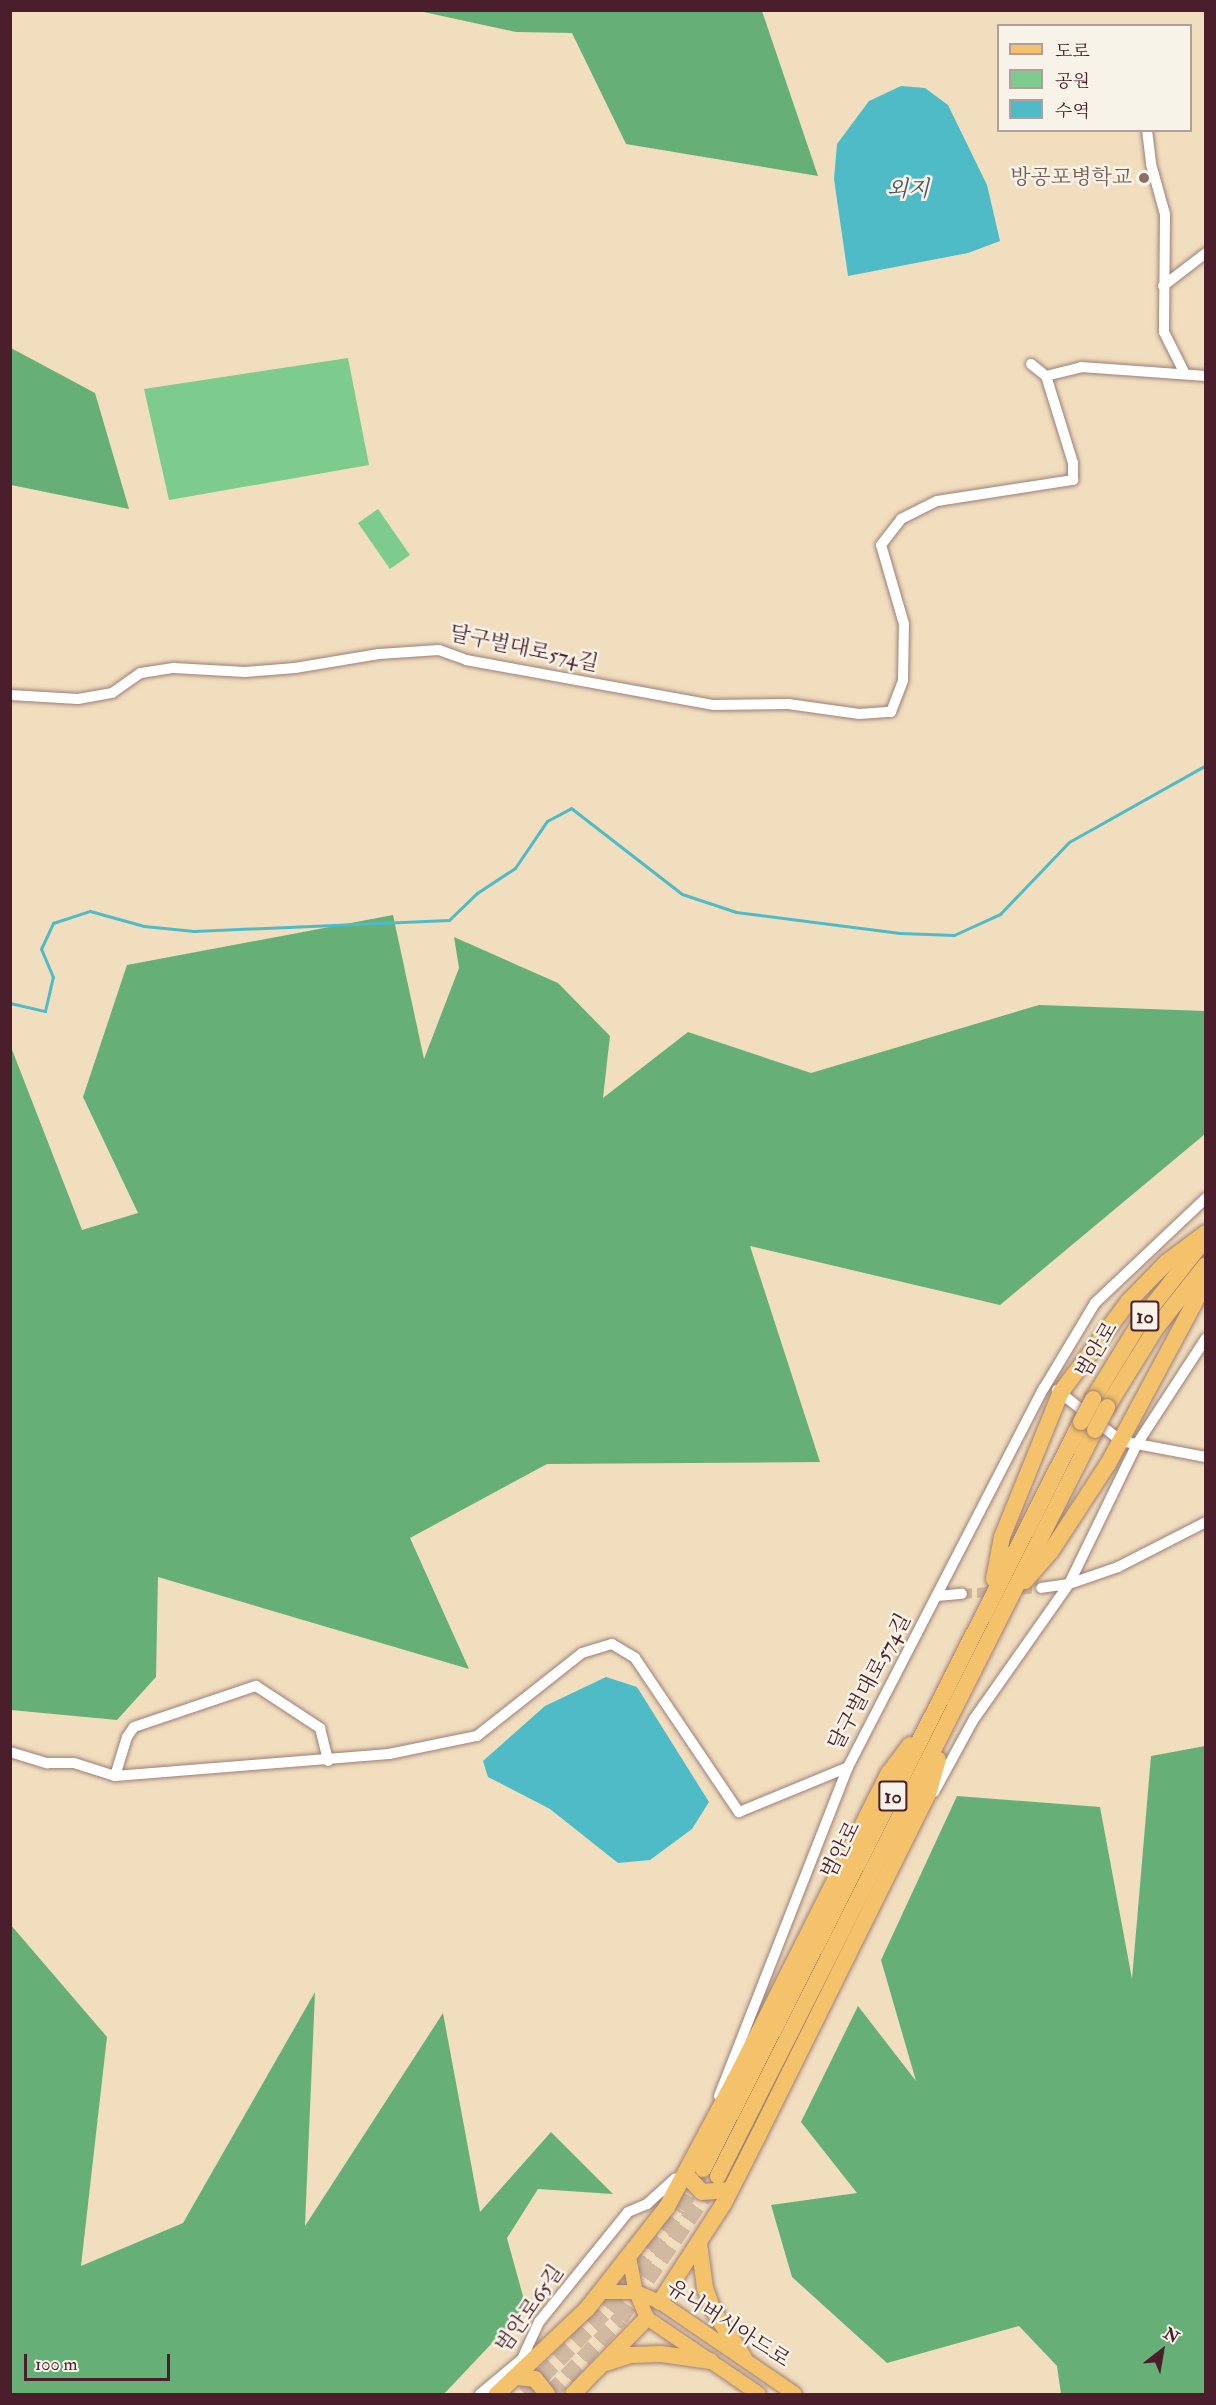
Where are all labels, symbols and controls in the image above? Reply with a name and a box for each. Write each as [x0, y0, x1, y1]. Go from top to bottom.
legend [997, 24, 1192, 132]
text: 도로 [1055, 40, 1090, 63]
text: 공원 [1055, 70, 1090, 93]
text: 수역 [1055, 100, 1090, 123]
place label: 방공포병학교 [1010, 165, 1132, 191]
marker: 방공포병학교 [1137, 171, 1151, 185]
water label: 외지 [887, 177, 929, 203]
street label: 달구벌대로574길 [447, 621, 601, 677]
road number: 10 [1130, 1299, 1160, 1333]
street label: 범안로 [1071, 1317, 1123, 1383]
street label: 달구벌대로574길 [823, 1609, 917, 1755]
road number: 10 [878, 1779, 908, 1813]
street label: 범안로 [816, 1817, 866, 1883]
street label: 범안로65길 [491, 2260, 569, 2358]
street label: 유니버시아드로 [662, 2275, 794, 2373]
north arrow [1132, 2321, 1192, 2381]
text: N [1160, 2323, 1183, 2348]
scale bar [27, 2342, 172, 2380]
text: 100 m [35, 2353, 78, 2376]

